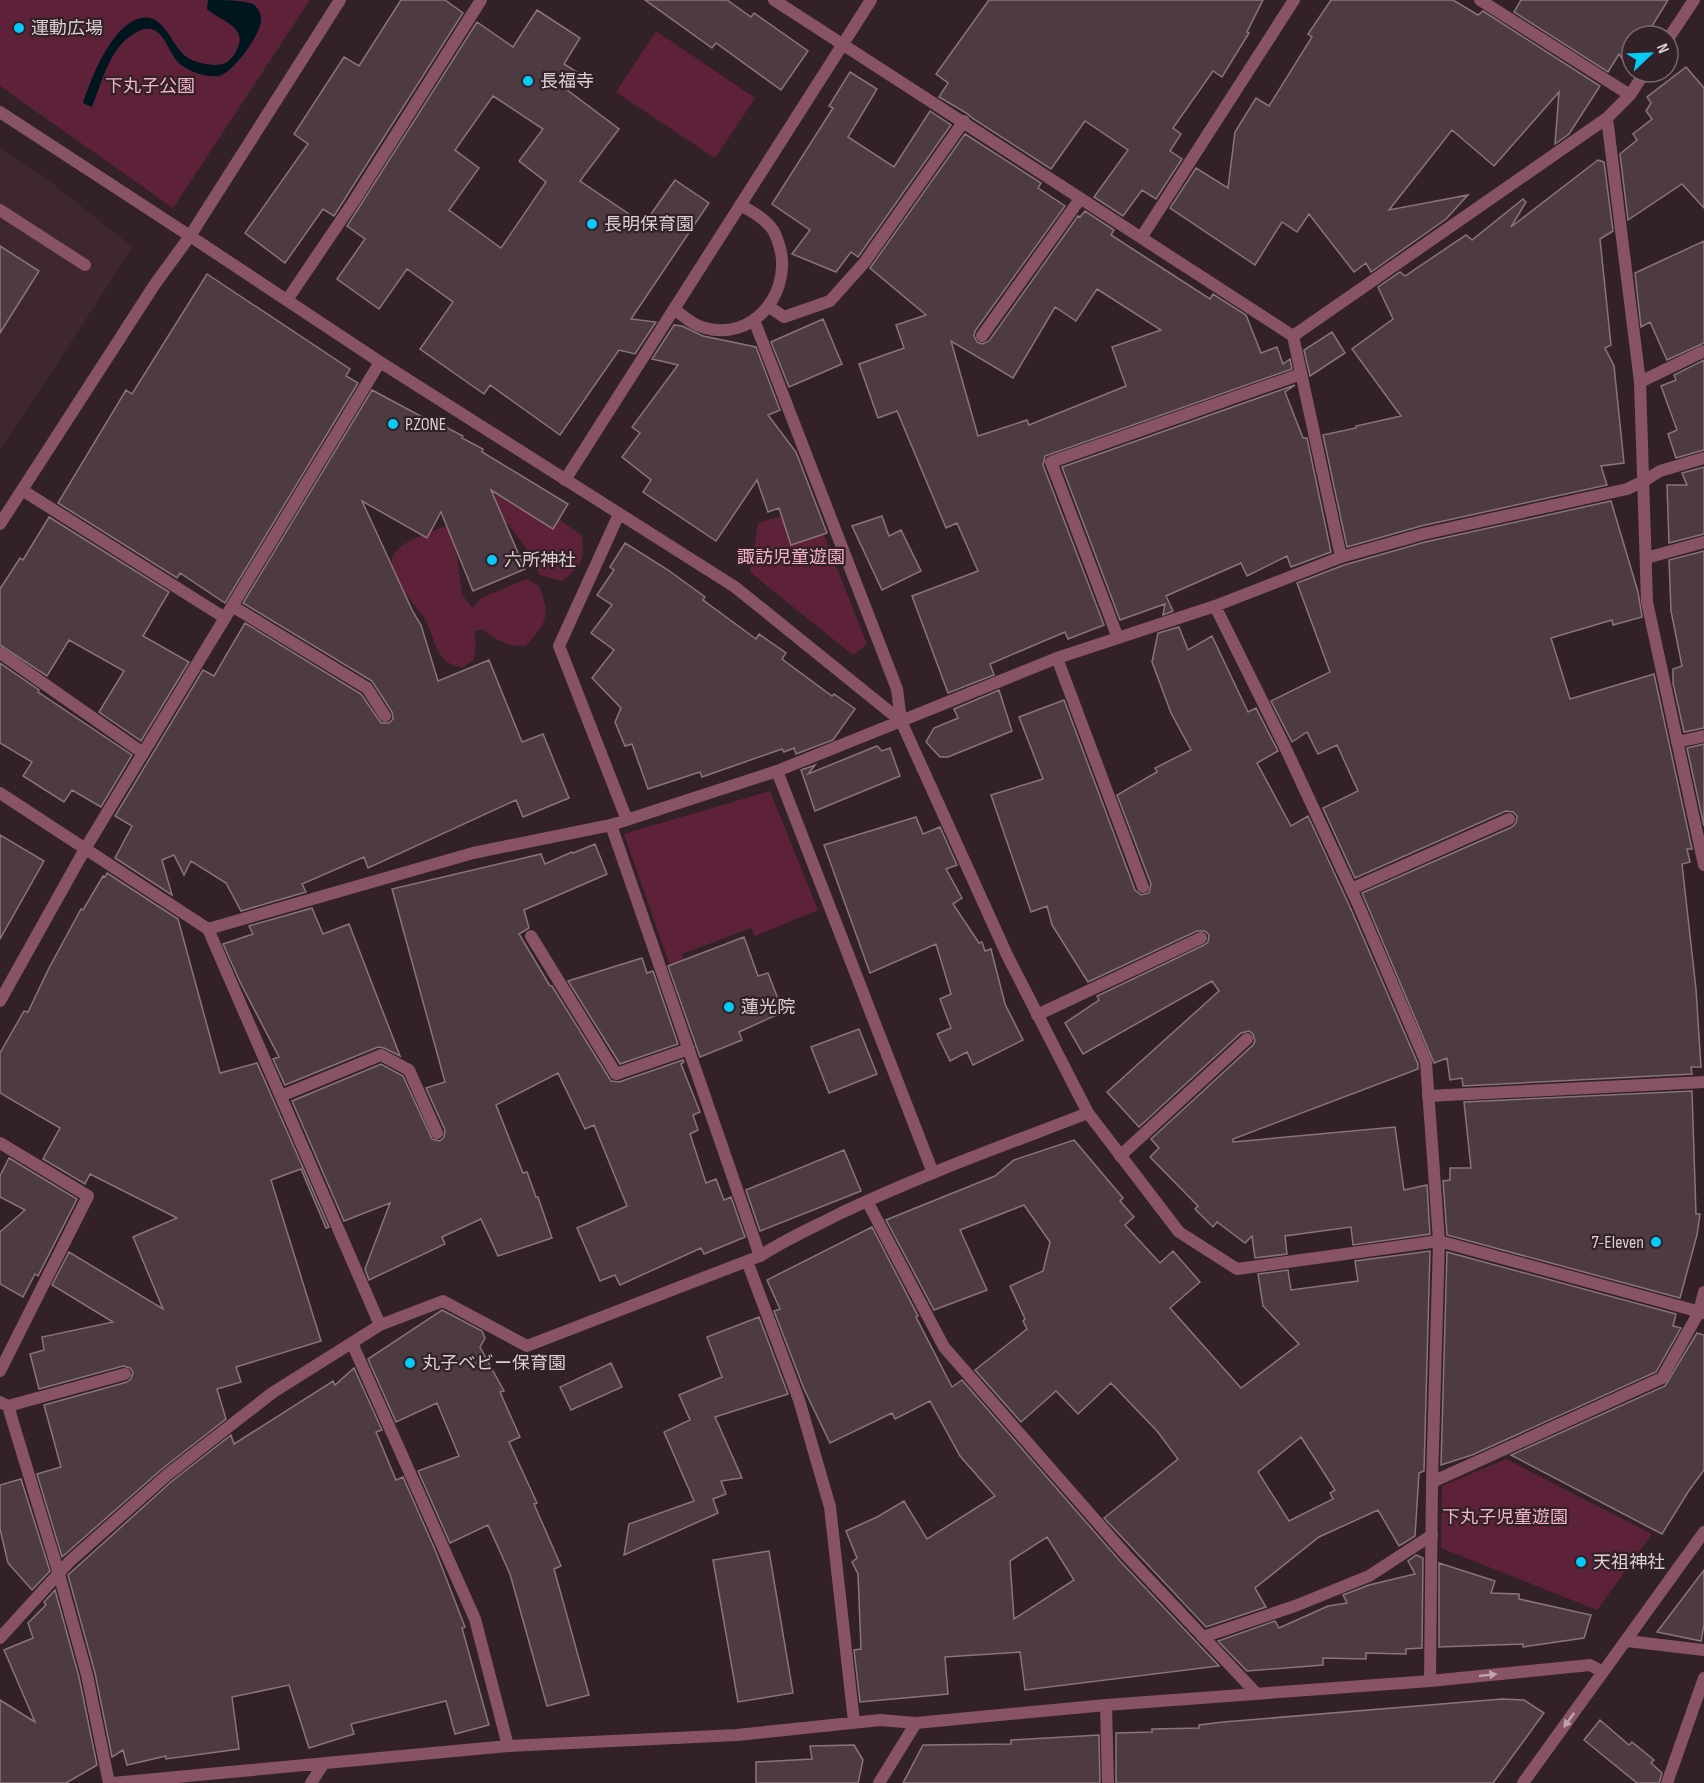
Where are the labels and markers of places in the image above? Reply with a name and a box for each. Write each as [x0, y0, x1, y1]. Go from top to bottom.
place label: 運動広場 [31, 18, 103, 39]
marker: 運動広場 [12, 21, 26, 35]
place label: 長福寺 [540, 71, 594, 92]
marker: 長福寺 [521, 74, 535, 88]
place label: 長明保育園 [604, 214, 694, 235]
marker: 長明保育園 [585, 217, 599, 231]
place label: P.ZONE [405, 414, 446, 435]
marker: P.ZONE [386, 417, 400, 431]
place label: 六所神社 [504, 550, 576, 571]
marker: 六所神社 [485, 553, 499, 567]
place label: 蓮光院 [741, 997, 795, 1018]
marker: 蓮光院 [722, 1000, 736, 1014]
place label: 7-Eleven [1591, 1232, 1644, 1253]
marker: 7-Eleven [1649, 1235, 1663, 1249]
place label: 丸子ベビー保育園 [422, 1353, 566, 1374]
marker: 丸子ベビー保育園 [403, 1356, 417, 1370]
place label: 天祖神社 [1593, 1552, 1665, 1573]
marker: 天祖神社 [1574, 1555, 1588, 1569]

